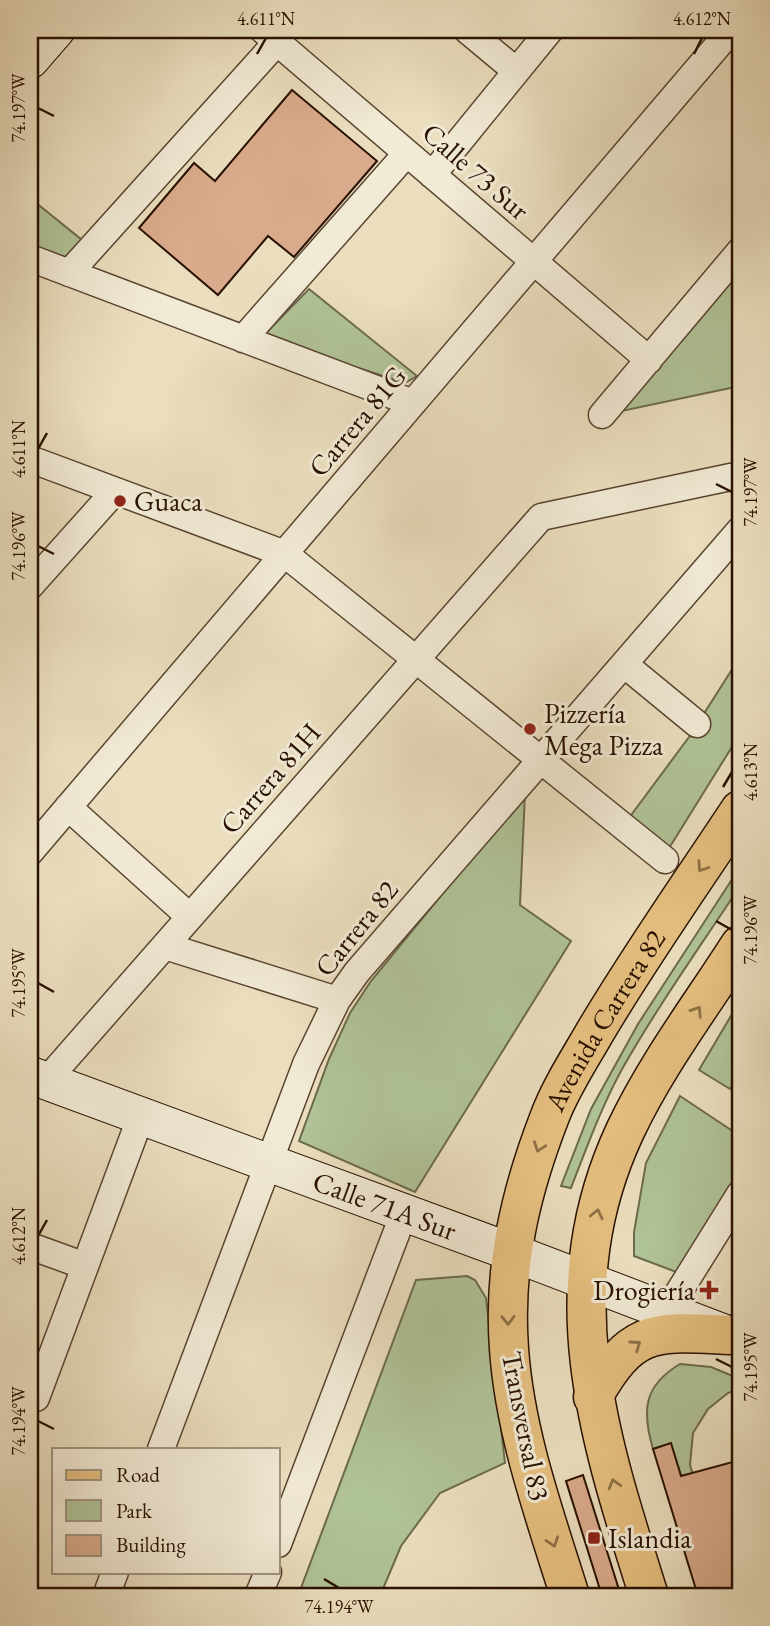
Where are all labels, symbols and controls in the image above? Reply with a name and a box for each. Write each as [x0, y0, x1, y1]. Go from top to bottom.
text: 4.611°N [237, 7, 296, 30]
text: 4.612°N [673, 7, 732, 30]
text: 74.197°W [7, 73, 30, 143]
street label: Calle 73 Sur [415, 115, 538, 228]
street label: Carrera 81G [300, 358, 414, 484]
text: 4.611°N [7, 419, 30, 478]
text: 74.197°W [739, 457, 762, 527]
place label: Guaca [134, 483, 203, 519]
marker: Guaca [112, 493, 128, 509]
text: 74.196°W [7, 511, 30, 581]
place label: Pizzería Mega Pizza [544, 695, 664, 763]
street label: Carrera 81H [212, 715, 328, 841]
marker: Pizzería Mega Pizza [522, 721, 538, 737]
text: 4.613°N [739, 742, 762, 801]
one-way arrow [698, 859, 711, 872]
street label: Carrera 82 [306, 872, 406, 984]
text: 74.196°W [739, 895, 762, 965]
street label: Avenida Carrera 82 [536, 922, 673, 1118]
text: 74.195°W [7, 948, 30, 1018]
one-way arrow [689, 1006, 701, 1019]
one-way arrow [533, 1141, 547, 1153]
street label: Calle 71A Sur [308, 1163, 462, 1249]
text: 4.612°N [7, 1206, 30, 1265]
one-way arrow [589, 1208, 604, 1220]
place label: Drogiería [593, 1272, 696, 1308]
marker: Drogiería [701, 1282, 717, 1298]
one-way arrow [501, 1314, 516, 1325]
text: 74.195°W [739, 1332, 762, 1402]
one-way arrow [628, 1341, 641, 1353]
street label: Transversal 83 [494, 1348, 558, 1504]
text: 74.194°W [7, 1386, 30, 1456]
legend [52, 1448, 280, 1574]
text: Road [116, 1461, 160, 1488]
one-way arrow [608, 1479, 622, 1491]
text: Park [116, 1497, 153, 1524]
place label: Islandia [608, 1520, 692, 1556]
marker: Islandia [586, 1530, 602, 1546]
text: Building [116, 1531, 186, 1558]
one-way arrow [545, 1535, 559, 1547]
text: 74.194°W [304, 1595, 374, 1618]

